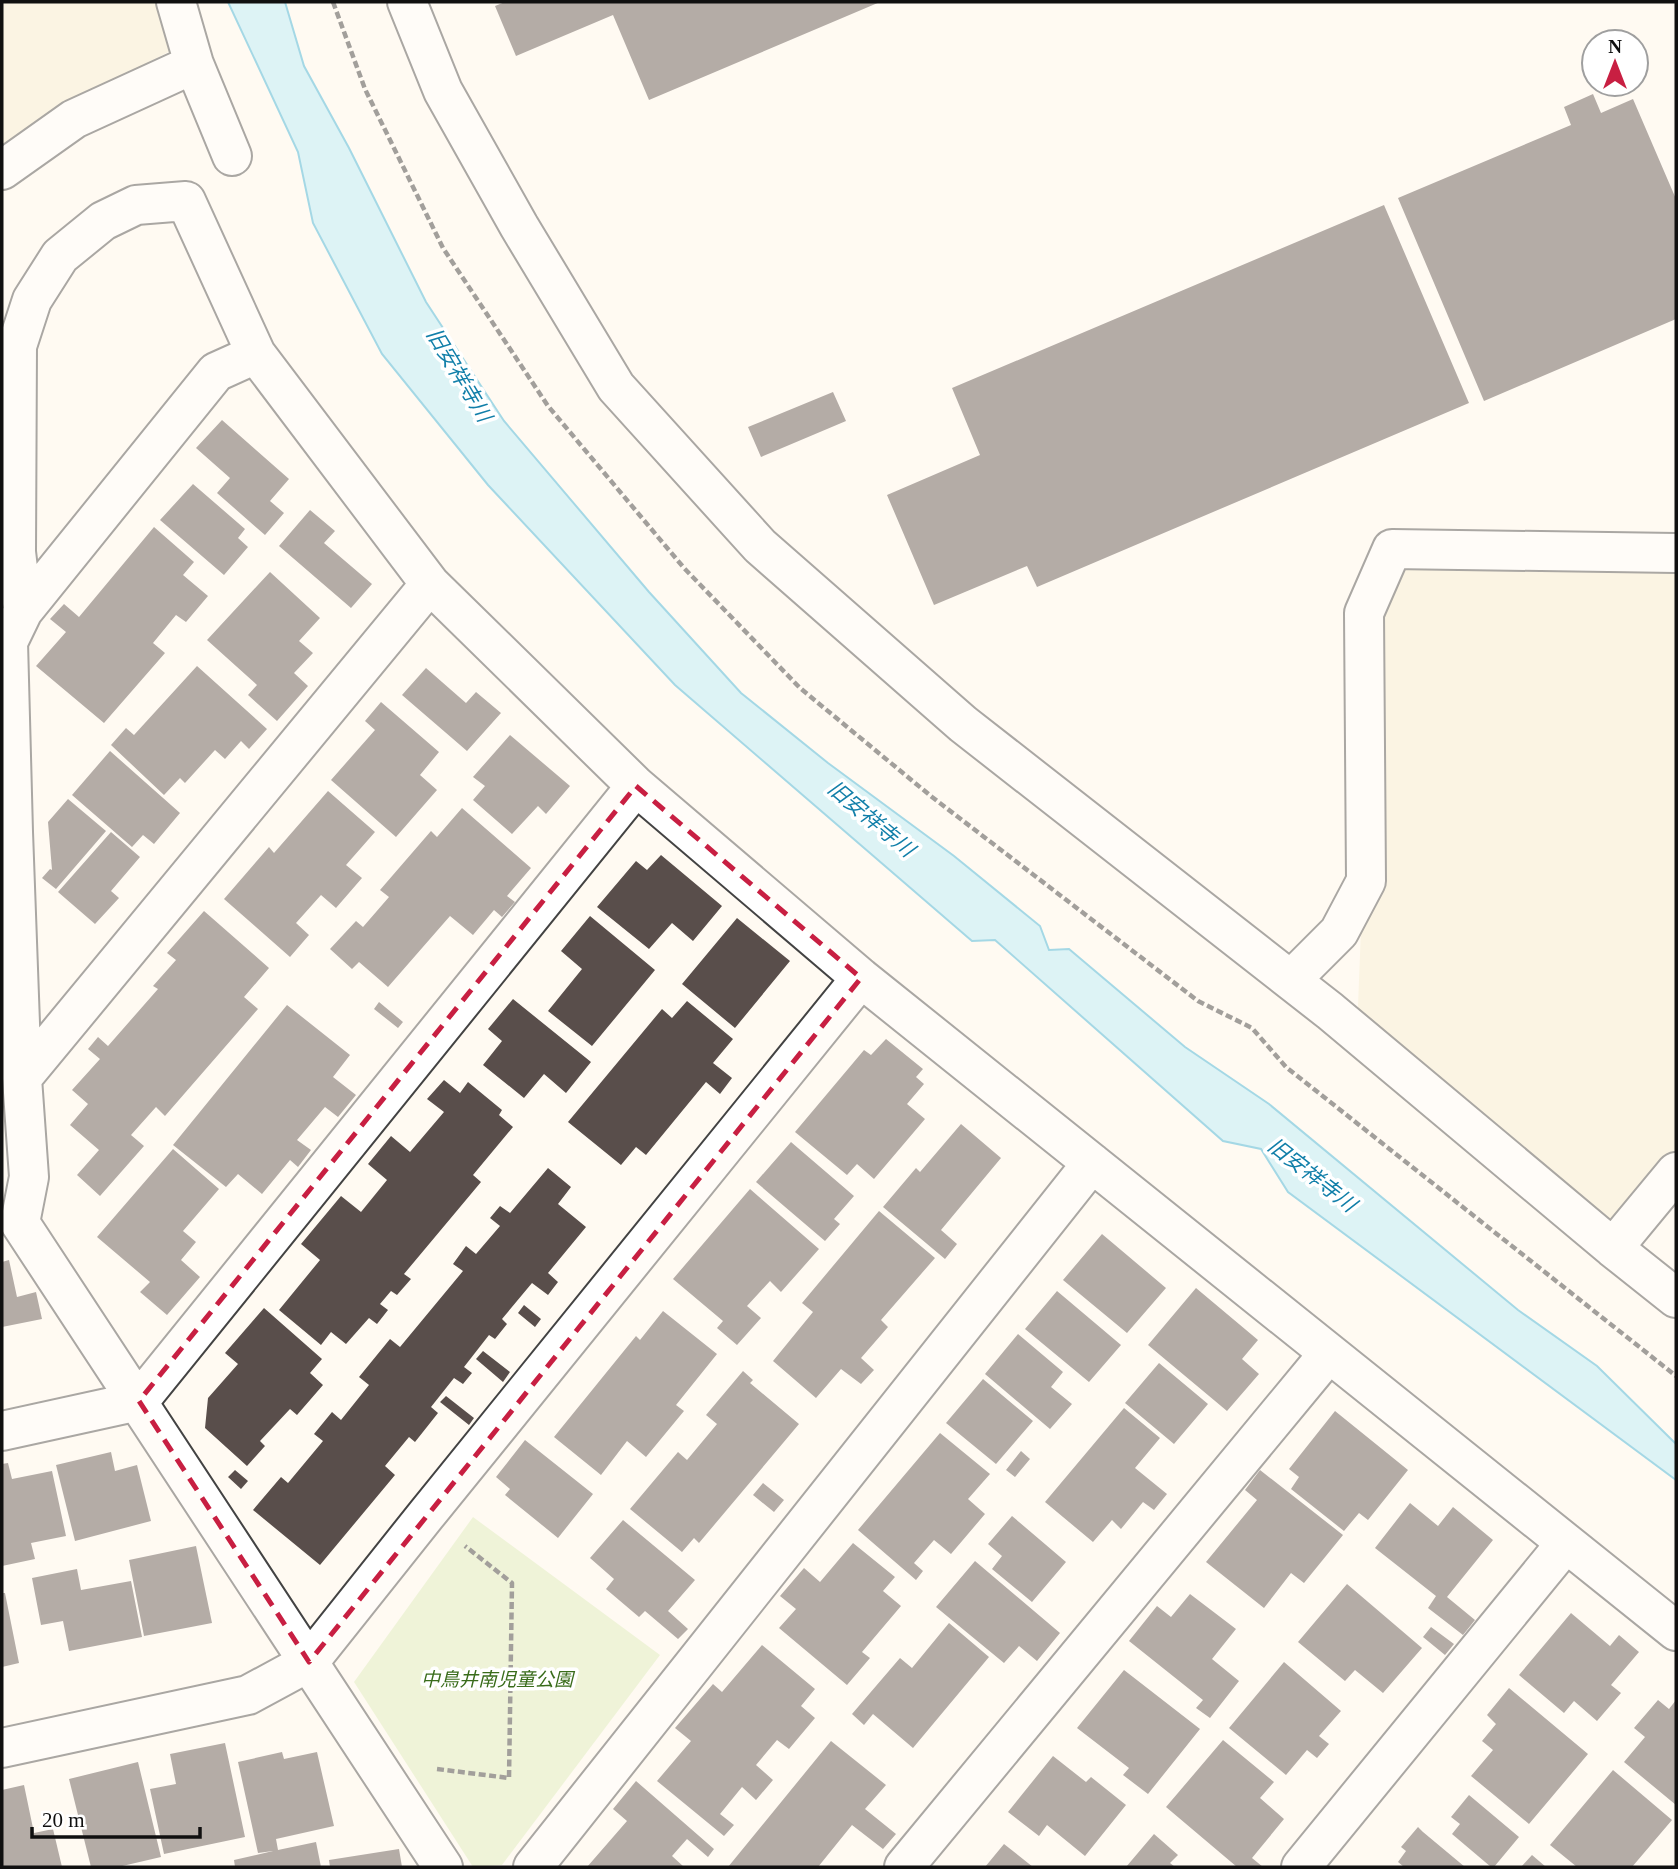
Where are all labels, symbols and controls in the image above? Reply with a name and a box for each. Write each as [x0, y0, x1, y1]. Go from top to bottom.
north arrow [1580, 28, 1650, 98]
text: N [1608, 36, 1622, 57]
water label: 旧安祥寺川 [422, 324, 497, 428]
water label: 旧安祥寺川 [823, 776, 920, 863]
water label: 旧安祥寺川 [1263, 1133, 1362, 1218]
park label: 中鳥井南児童公園 [421, 1669, 576, 1690]
scale bar [32, 1796, 200, 1840]
text: 20 m [42, 1808, 85, 1832]

